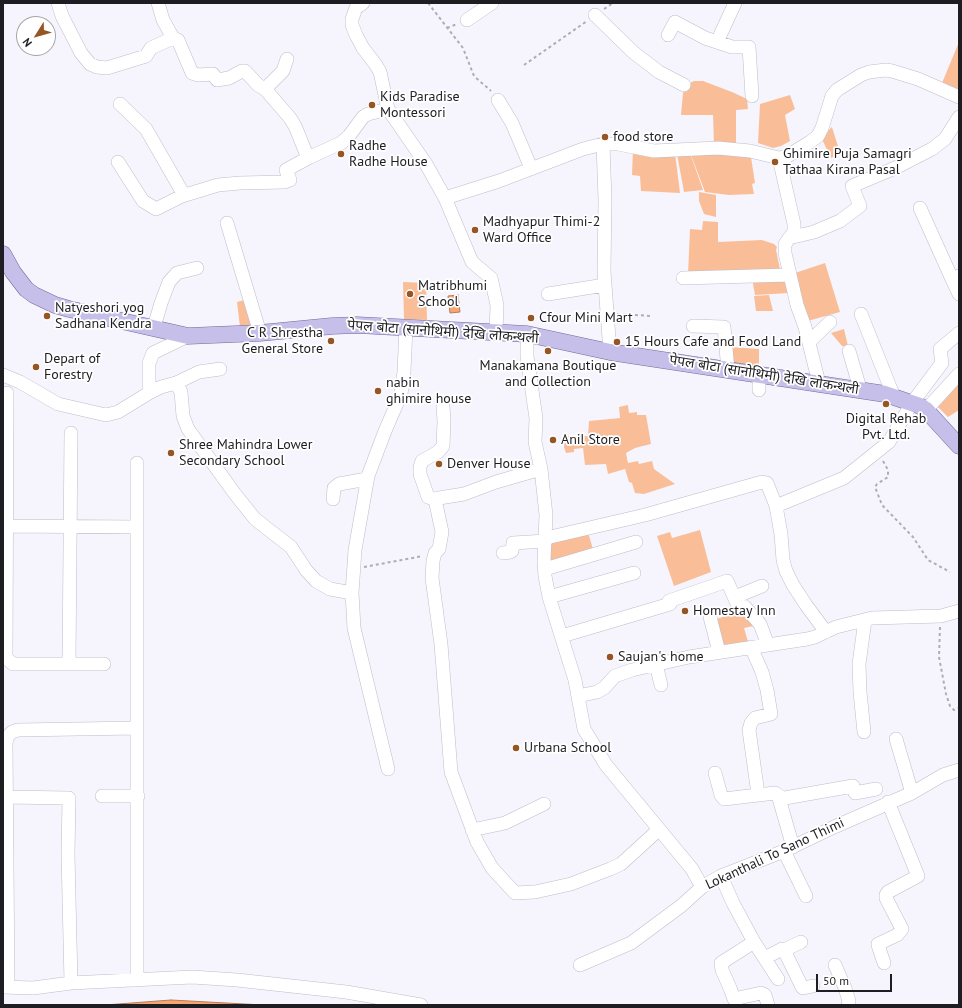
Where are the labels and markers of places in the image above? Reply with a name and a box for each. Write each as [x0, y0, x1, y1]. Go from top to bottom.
place label: Kids Paradise Montessori [380, 89, 460, 122]
marker: Kids Paradise Montessori [367, 100, 377, 110]
place label: food store [613, 129, 673, 145]
marker: food store [600, 132, 610, 142]
place label: Radhe Radhe House [349, 138, 428, 170]
place label: Ghimire Puja Samagri Tathaa Kirana Pasal [783, 146, 912, 178]
marker: Radhe Radhe House [336, 149, 346, 159]
marker: Ghimire Puja Samagri Tathaa Kirana Pasal [770, 157, 780, 167]
place label: Madhyapur Thimi-2 Ward Office [483, 214, 600, 246]
marker: Madhyapur Thimi-2 Ward Office [470, 225, 480, 235]
place label: Matribhumi School [418, 278, 487, 310]
marker: Matribhumi School [405, 289, 415, 299]
place label: Natyeshori yog Sadhana Kendra [55, 300, 152, 332]
place label: Cfour Mini Mart [539, 310, 633, 326]
marker: Natyeshori yog Sadhana Kendra [42, 311, 52, 321]
marker: Cfour Mini Mart [526, 313, 536, 323]
place label: C R Shrestha General Store [242, 325, 323, 358]
place label: 15 Hours Cafe and Food Land [625, 334, 801, 350]
marker: C R Shrestha General Store [326, 336, 336, 346]
marker: 15 Hours Cafe and Food Land [612, 337, 622, 347]
marker: Manakamana Boutique and Collection [543, 346, 553, 356]
place label: Depart of Forestry [44, 351, 100, 384]
place label: Manakamana Boutique and Collection [480, 358, 616, 390]
marker: Depart of Forestry [31, 362, 41, 372]
place label: nabin ghimire house [386, 375, 471, 408]
marker: nabin ghimire house [373, 386, 383, 396]
marker: Digital Rehab Pvt. Ltd. [881, 399, 891, 409]
place label: Digital Rehab Pvt. Ltd. [846, 411, 926, 444]
place label: Anil Store [561, 432, 620, 448]
marker: Anil Store [548, 435, 558, 445]
place label: Shree Mahindra Lower Secondary School [179, 437, 312, 470]
marker: Shree Mahindra Lower Secondary School [166, 448, 176, 458]
place label: Denver House [447, 456, 531, 472]
marker: Denver House [434, 459, 444, 469]
place label: Homestay Inn [693, 603, 776, 619]
marker: Homestay Inn [680, 606, 690, 616]
place label: Saujan's home [618, 649, 704, 665]
marker: Saujan's home [605, 652, 615, 662]
place label: Urbana School [524, 740, 611, 756]
marker: Urbana School [511, 743, 521, 753]

